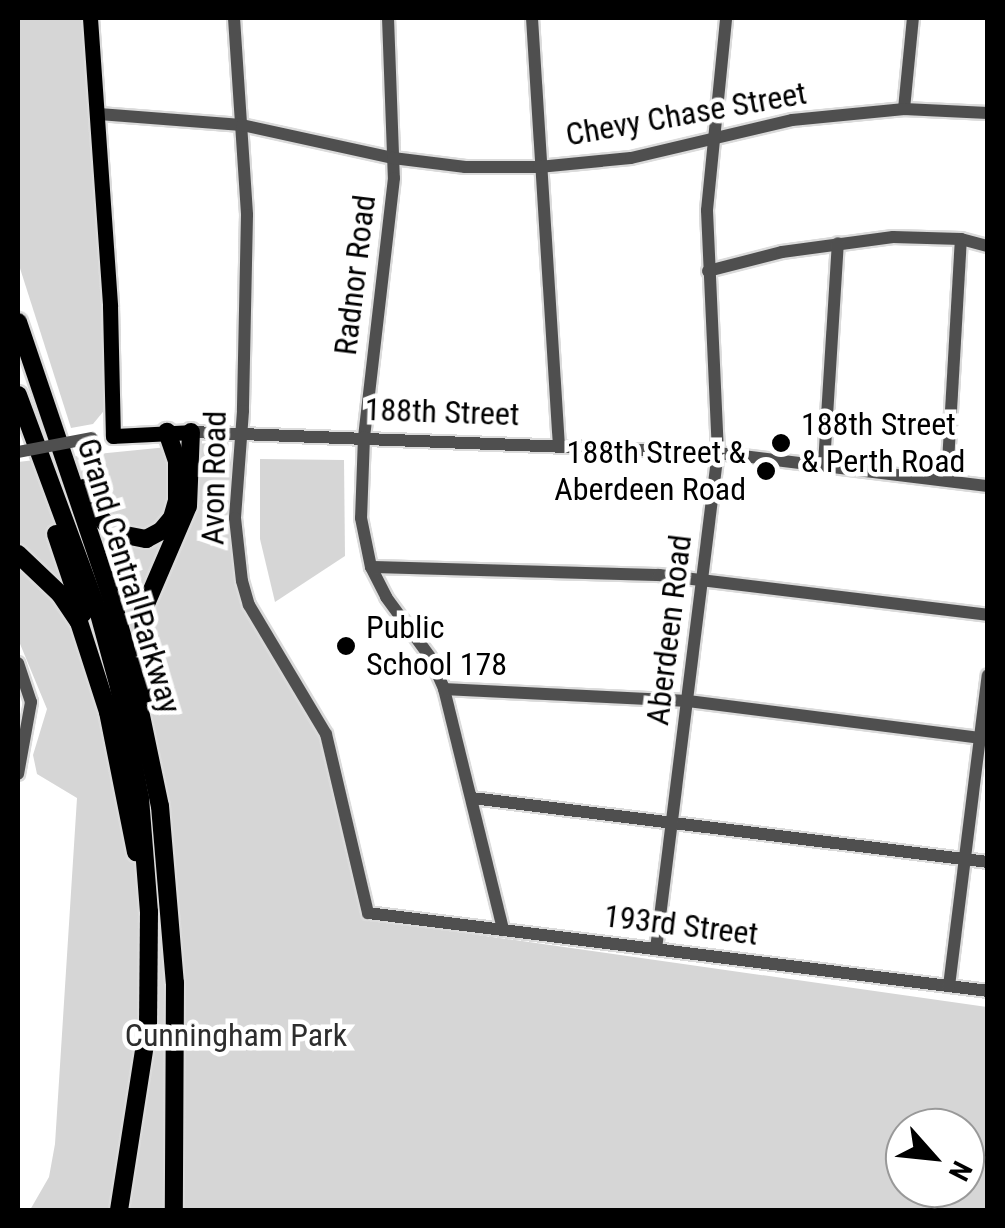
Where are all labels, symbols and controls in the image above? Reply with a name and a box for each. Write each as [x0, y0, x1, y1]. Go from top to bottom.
street label: Chevy Chase Street [563, 74, 809, 154]
street label: Radnor Road [326, 193, 384, 357]
street label: 188th Street [364, 390, 520, 434]
place label: 188th Street & Perth Road [801, 406, 965, 481]
street label: Avon Road [194, 411, 234, 545]
marker: 188th Street & Perth Road [770, 432, 792, 454]
street label: Grand Central Parkway [69, 434, 189, 718]
place label: 188th Street & Aberdeen Road [554, 434, 746, 509]
marker: 188th Street & Aberdeen Road [755, 460, 777, 482]
street label: Aberdeen Road [638, 533, 700, 727]
place label: Public School 178 [366, 609, 507, 684]
marker: Public School 178 [335, 635, 357, 657]
street label: 193rd Street [602, 896, 760, 954]
park label: Cunningham Park [125, 1016, 347, 1054]
north arrow [885, 1108, 985, 1208]
text: N [942, 1156, 979, 1186]

